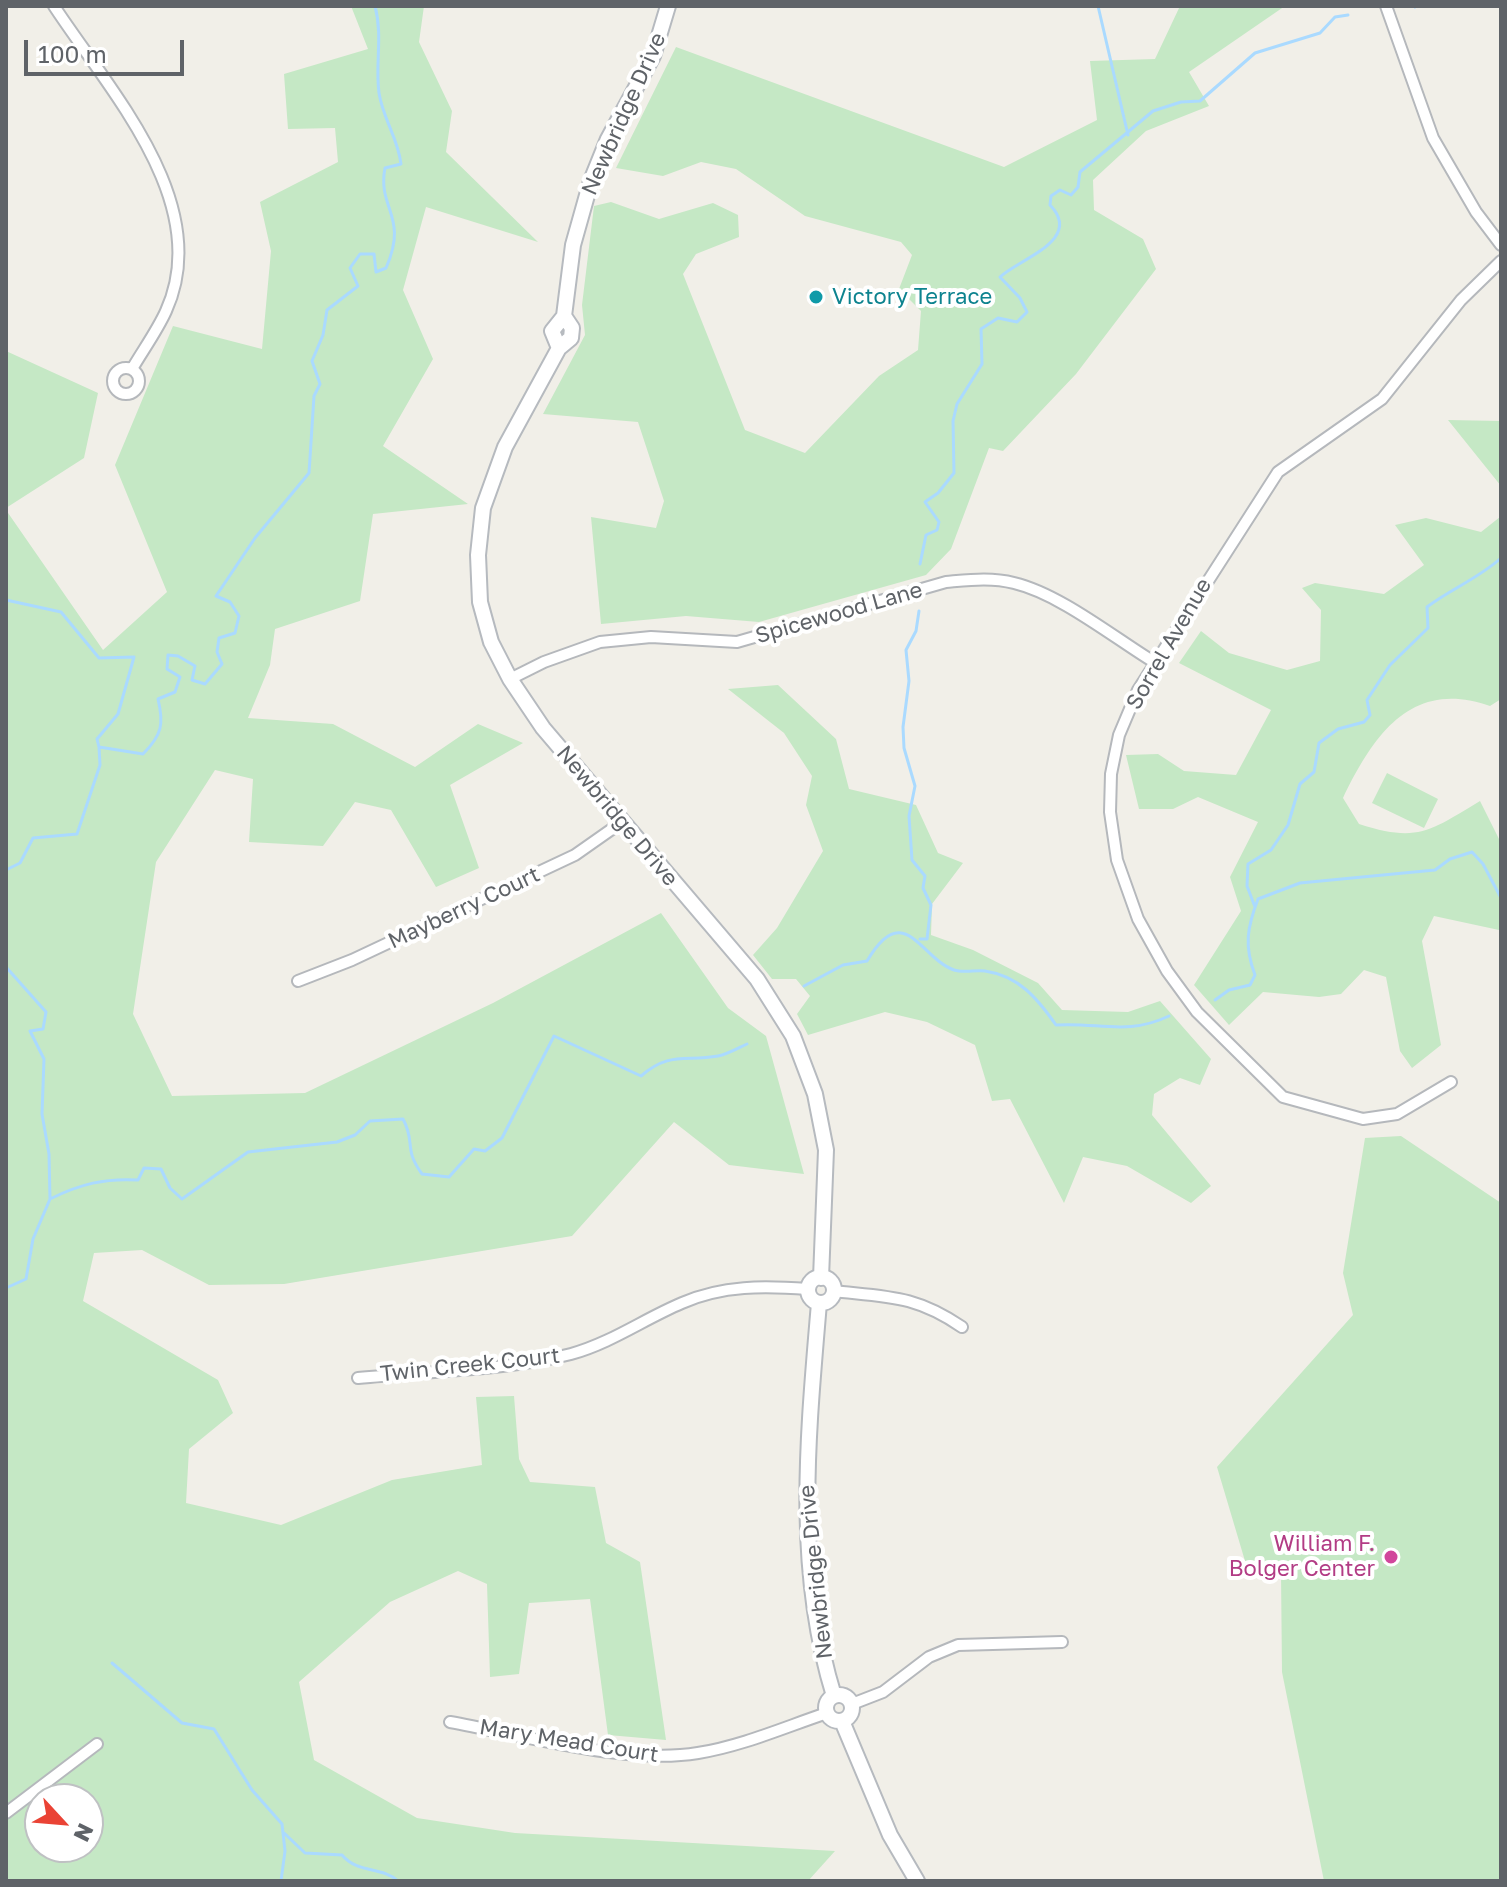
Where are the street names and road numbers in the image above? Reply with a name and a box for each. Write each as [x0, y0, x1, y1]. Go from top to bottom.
street label: Newbridge Drive [576, 29, 672, 199]
street label: Sorrel Avenue [1121, 574, 1217, 714]
street label: Spicewood Lane [752, 577, 926, 649]
street label: Newbridge Drive [551, 741, 683, 891]
street label: Mayberry Court [384, 861, 544, 955]
street label: Twin Creek Court [379, 1342, 561, 1388]
street label: Newbridge Drive [794, 1484, 838, 1660]
street label: Mary Mead Court [478, 1714, 660, 1768]

